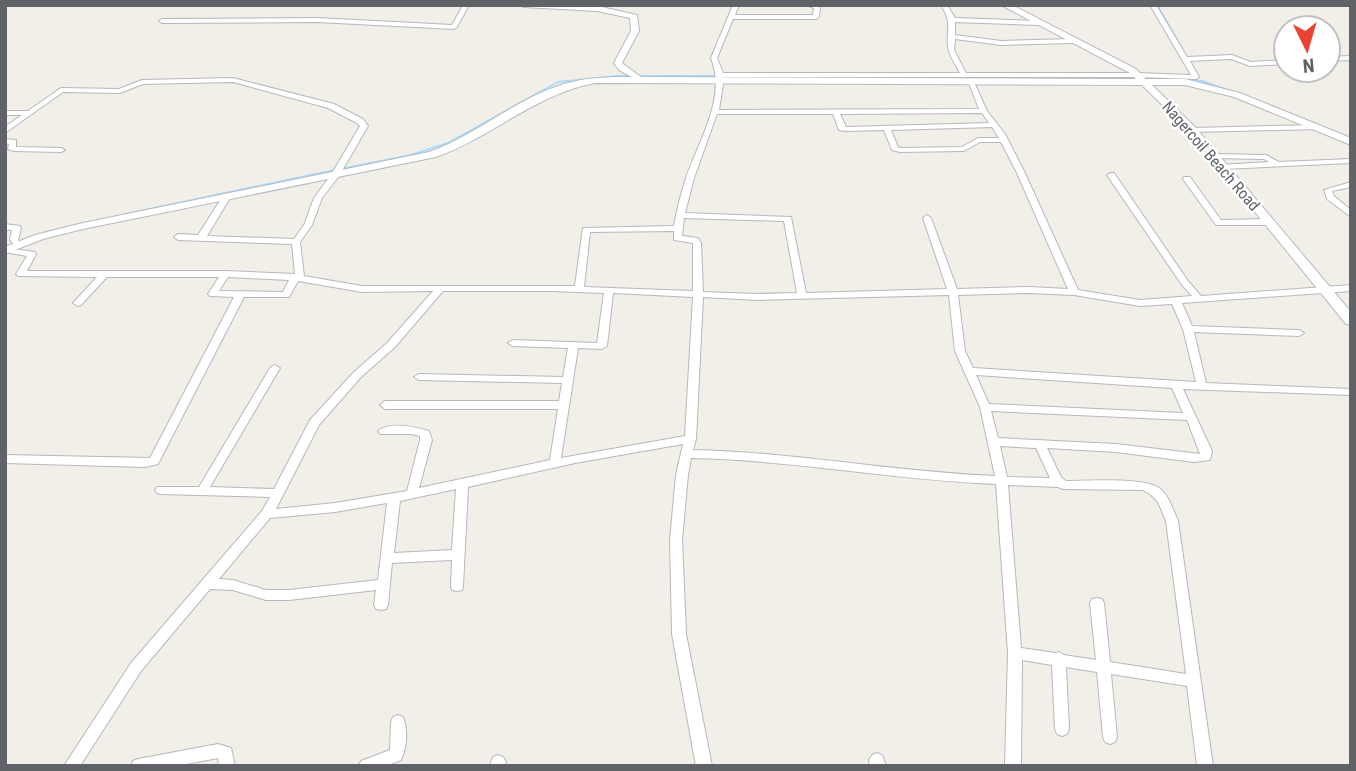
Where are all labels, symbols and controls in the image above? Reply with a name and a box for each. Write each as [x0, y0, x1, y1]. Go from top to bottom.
north arrow [1272, 14, 1342, 84]
text: N [1302, 53, 1315, 77]
street label: Nagercoil Beach Road [1158, 97, 1264, 215]

